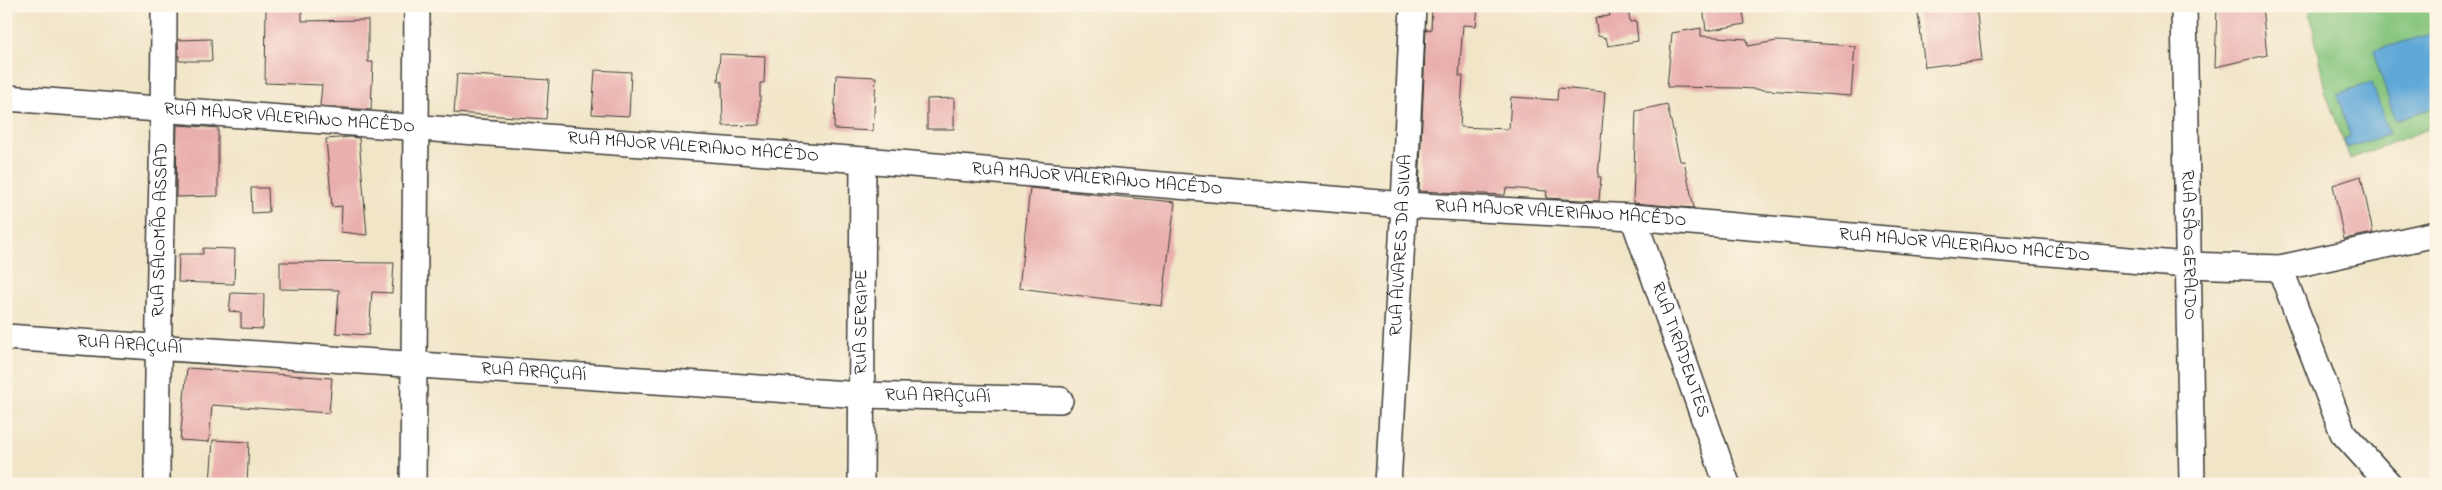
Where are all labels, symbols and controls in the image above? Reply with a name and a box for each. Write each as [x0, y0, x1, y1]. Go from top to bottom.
street label: RUA MAJOR VALERIANO MACÊDO [163, 96, 416, 141]
street label: RUA MAJOR VALERIANO MACÊDO [567, 126, 820, 170]
street label: RUA SALOMÃO ASSAD [146, 143, 176, 317]
street label: RUA ÁLVARES DA SILVA [1383, 154, 1419, 337]
street label: RUA MAJOR VALERIANO MACÊDO [970, 156, 1224, 203]
street label: RUA SÃO GERALDO [2174, 170, 2202, 320]
street label: RUA MAJOR VALERIANO MACÊDO [1434, 194, 1687, 235]
street label: RUA MAJOR VALERIANO MACÊDO [1838, 222, 2091, 270]
street label: RUA SERGIPE [849, 269, 875, 375]
street label: RUA TIRADENTES [1644, 279, 1716, 421]
street label: RUA ARAÇUAÍ [76, 329, 183, 362]
street label: RUA ARAÇUAÍ [480, 356, 587, 389]
street label: RUA ARAÇUAÍ [885, 383, 991, 411]

